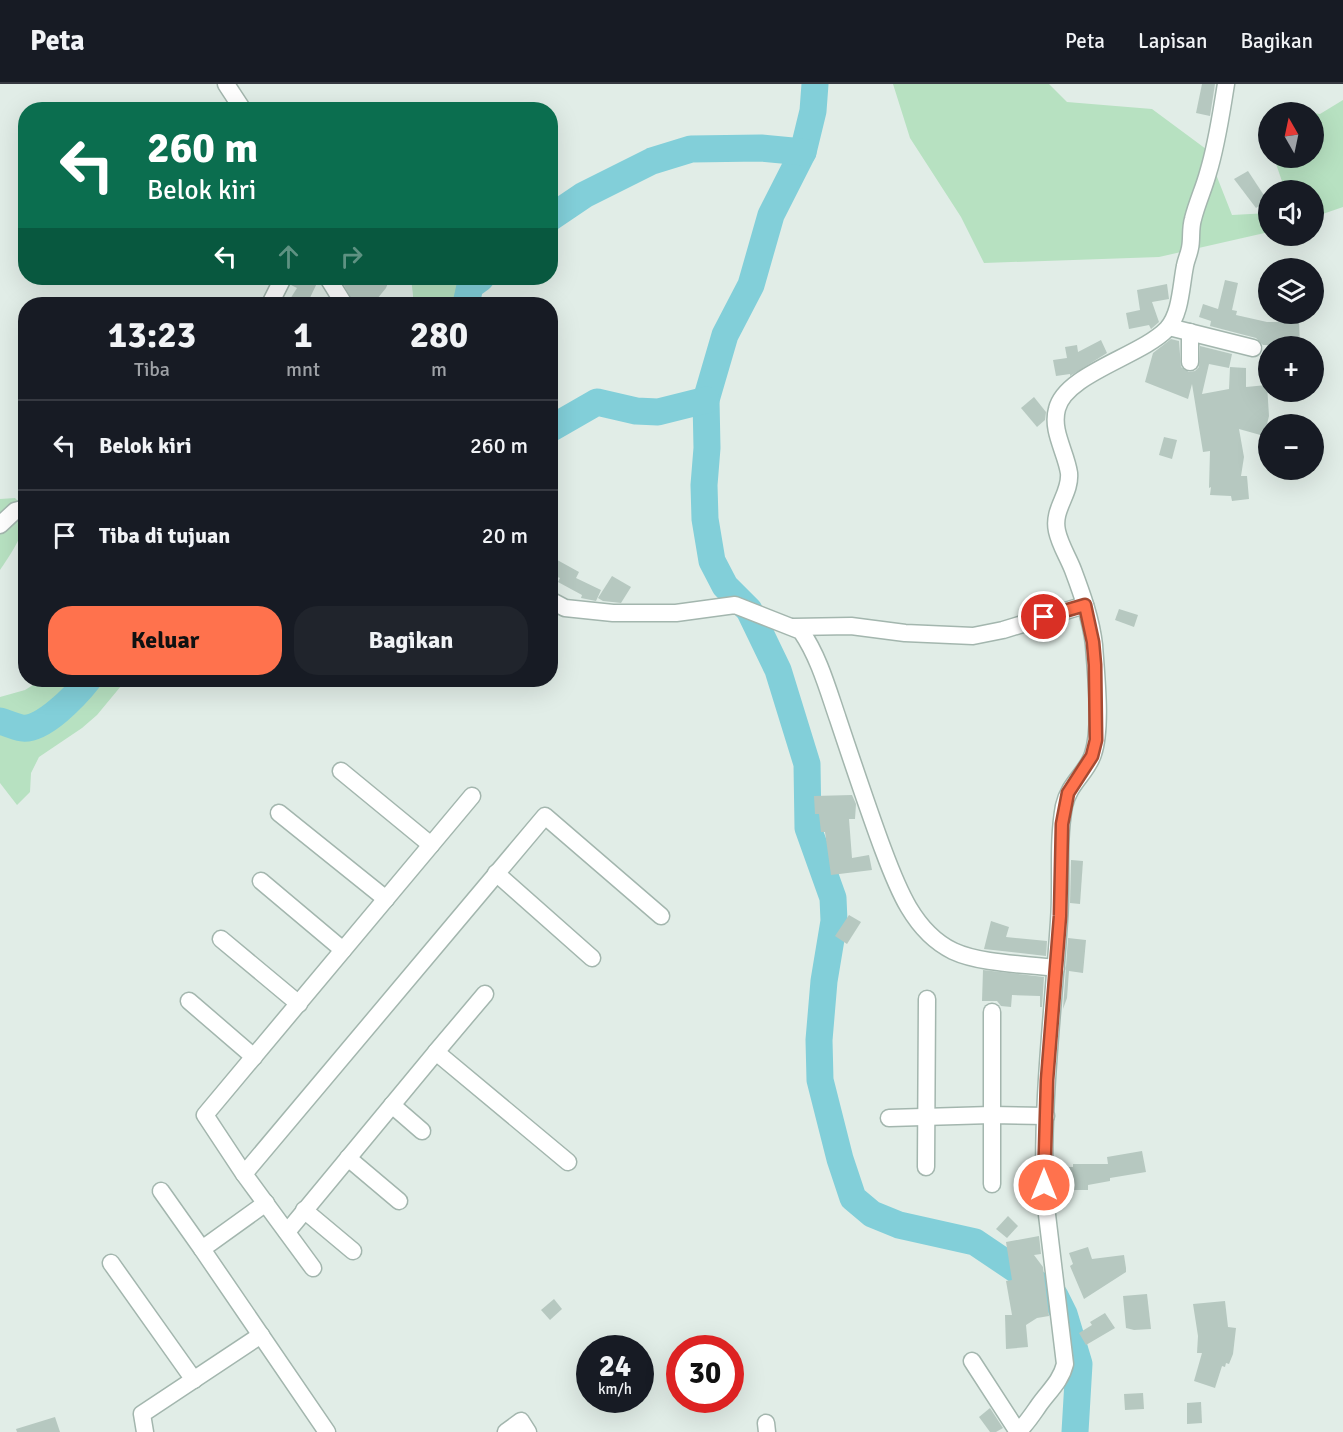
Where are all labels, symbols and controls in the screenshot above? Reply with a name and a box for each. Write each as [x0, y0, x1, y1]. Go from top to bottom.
text: Peta [30, 24, 85, 58]
text: Peta [1065, 28, 1105, 54]
text: Lapisan [1138, 28, 1207, 54]
text: Bagikan [1240, 28, 1313, 54]
north arrow [1258, 102, 1324, 168]
map controls [1258, 102, 1324, 480]
text: 260 m [147, 123, 258, 174]
icon: left [48, 126, 126, 204]
text: Belok kiri [147, 174, 256, 207]
button: sound [1258, 180, 1324, 246]
icon: left [209, 240, 242, 273]
icon: ahead [272, 240, 305, 273]
icon: right [335, 240, 368, 273]
button: layers [1258, 258, 1324, 324]
text: 13:23 [108, 313, 196, 358]
text: 1 [293, 313, 313, 358]
text: 280 [410, 313, 468, 358]
button: + [1258, 336, 1324, 402]
text: Tiba [134, 357, 170, 382]
text: mnt [286, 357, 320, 382]
text: m [431, 357, 447, 382]
button: − [1258, 414, 1324, 480]
icon: left [48, 429, 81, 462]
text: Belok kiri [99, 432, 192, 459]
text: 260 m [470, 432, 528, 459]
icon: arrive [48, 519, 81, 552]
text: Tiba di tujuan [99, 522, 230, 549]
text: 20 m [482, 522, 528, 549]
pin [1018, 591, 1069, 642]
icon: arrive [1027, 600, 1060, 633]
button: Keluar [48, 606, 282, 675]
button: Bagikan [294, 606, 528, 675]
position arrow [1012, 1153, 1076, 1217]
speed limit sign: 30 [666, 1335, 744, 1413]
text: 24 [599, 1348, 631, 1385]
text: km/h [598, 1380, 632, 1398]

